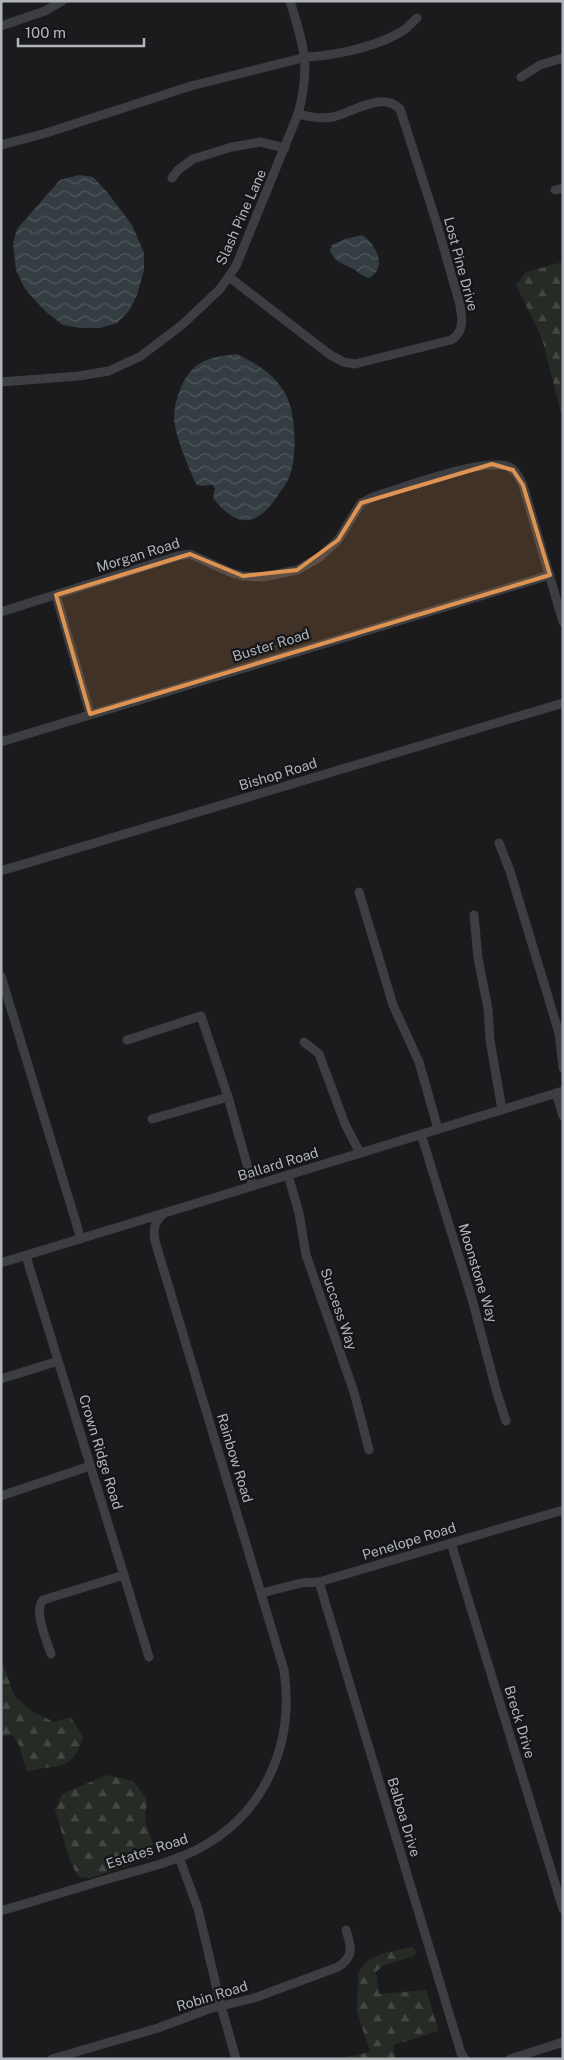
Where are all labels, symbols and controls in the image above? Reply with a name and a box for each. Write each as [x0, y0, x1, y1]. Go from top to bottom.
scale bar [18, 15, 144, 47]
text: 100 m [25, 24, 66, 41]
street label: Slash Pine Lane [213, 167, 269, 267]
street label: Lost Pine Drive [441, 215, 481, 313]
street label: Morgan Road [94, 535, 182, 575]
street label: Buster Road [231, 626, 311, 664]
street label: Bishop Road [237, 755, 319, 793]
street label: Ballard Road [236, 1144, 320, 1184]
street label: Moonstone Way [455, 1221, 501, 1325]
street label: Success Way [318, 1266, 361, 1352]
street label: Crown Ridge Road [76, 1393, 126, 1511]
street label: Rainbow Road [214, 1412, 256, 1504]
street label: Penelope Road [360, 1519, 458, 1563]
street label: Breck Drive [501, 1684, 539, 1760]
street label: Balboa Drive [384, 1775, 424, 1859]
street label: Estates Road [104, 1830, 190, 1872]
street label: Robin Road [174, 1978, 250, 2014]

